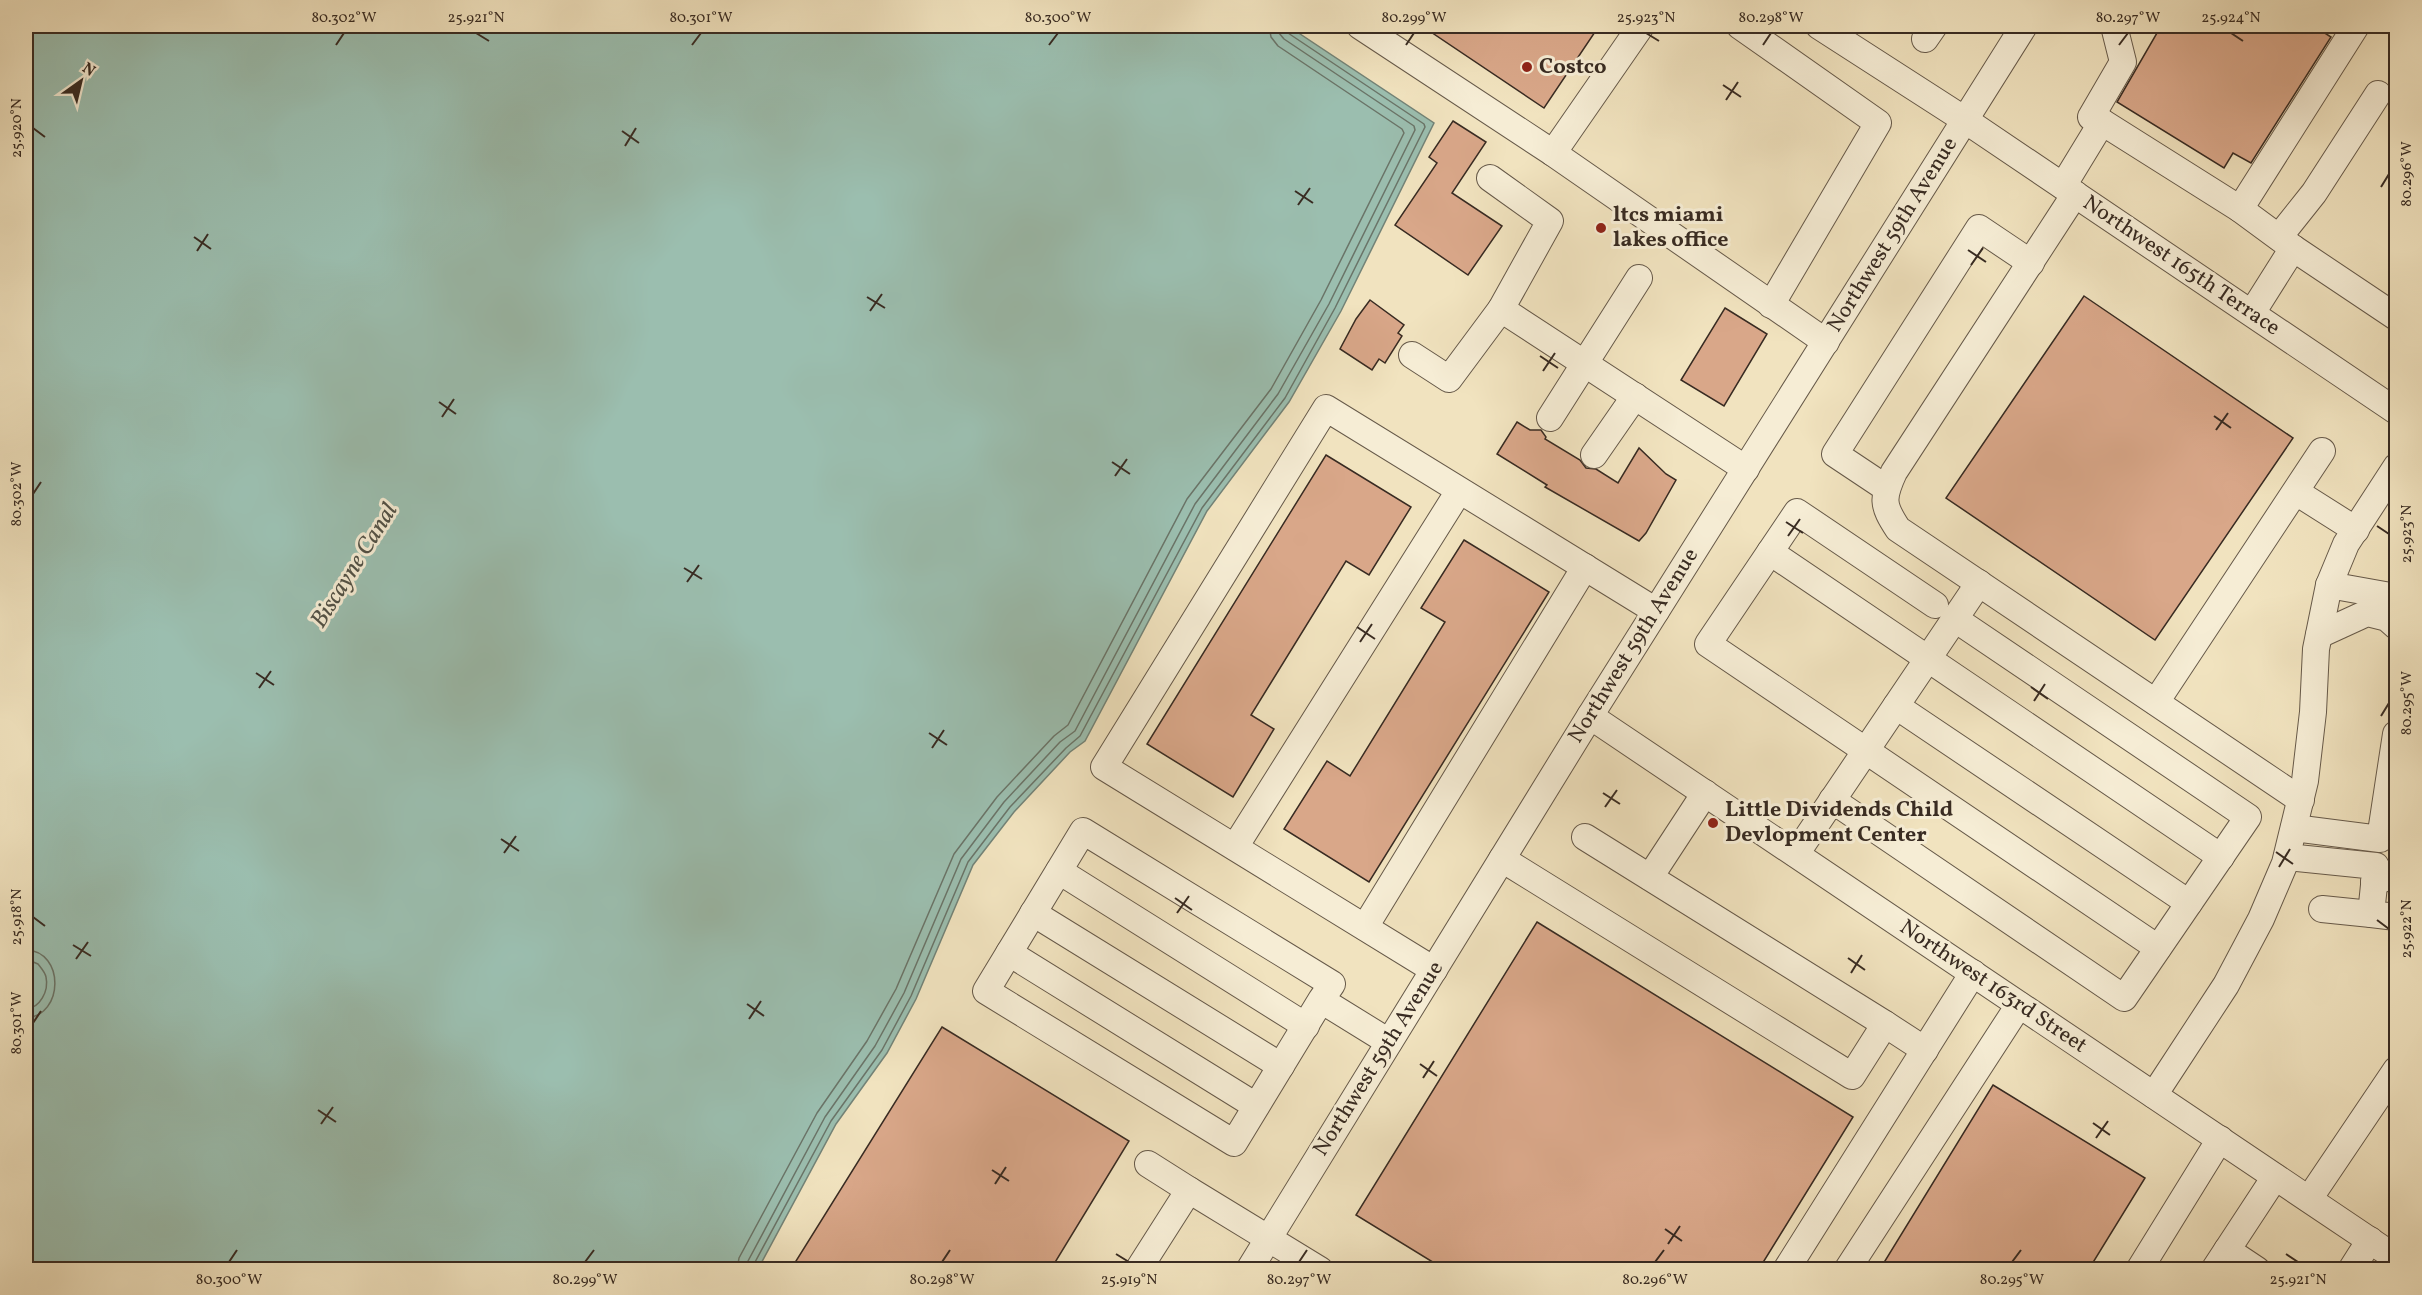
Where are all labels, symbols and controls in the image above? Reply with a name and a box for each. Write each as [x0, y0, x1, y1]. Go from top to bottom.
text: 80.302°W [311, 8, 377, 29]
text: 25.921°N [447, 8, 505, 29]
text: 80.301°W [669, 8, 733, 29]
text: 80.300°W [1025, 8, 1091, 29]
text: 80.299°W [1382, 8, 1446, 29]
text: 25.923°N [1617, 8, 1675, 29]
text: 80.298°W [1739, 8, 1803, 29]
text: 80.297°W [2096, 8, 2160, 29]
text: 25.924°N [2201, 8, 2261, 29]
north arrow [51, 51, 111, 111]
place label: Costco [1539, 52, 1607, 83]
text: N [77, 58, 100, 83]
marker: Costco [1520, 60, 1534, 74]
text: 25.920°N [7, 98, 28, 158]
street label: Northwest 59th Avenue [1820, 131, 1966, 339]
text: 80.296°W [2397, 141, 2418, 207]
street label: Northwest 165th Terrace [2076, 188, 2286, 344]
place label: ltcs miami lakes office [1613, 200, 1729, 256]
marker: ltcs miami lakes office [1594, 221, 1608, 235]
text: 80.302°W [7, 461, 28, 527]
water label: Biscayne Canal [303, 497, 407, 635]
text: 25.923°N [2397, 505, 2418, 563]
street label: Northwest 59th Avenue [1561, 542, 1707, 750]
text: 80.295°W [2397, 671, 2418, 735]
place label: Little Dividends Child Devlopment Center [1725, 795, 1953, 851]
marker: Little Dividends Child Devlopment Center [1706, 816, 1720, 830]
text: 25.918°N [7, 889, 28, 945]
text: 25.922°N [2397, 899, 2418, 959]
street label: Northwest 163rd Street [1893, 913, 2093, 1062]
street label: Northwest 59th Avenue [1306, 955, 1452, 1163]
text: 80.301°W [7, 991, 28, 1055]
text: 80.300°W [196, 1270, 262, 1291]
text: 80.299°W [553, 1270, 617, 1291]
text: 80.298°W [910, 1270, 974, 1291]
text: 25.919°N [1101, 1270, 1157, 1291]
text: 80.297°W [1267, 1270, 1331, 1291]
text: 80.296°W [1622, 1270, 1688, 1291]
text: 80.295°W [1980, 1270, 2044, 1291]
text: 25.921°N [2269, 1270, 2327, 1291]

